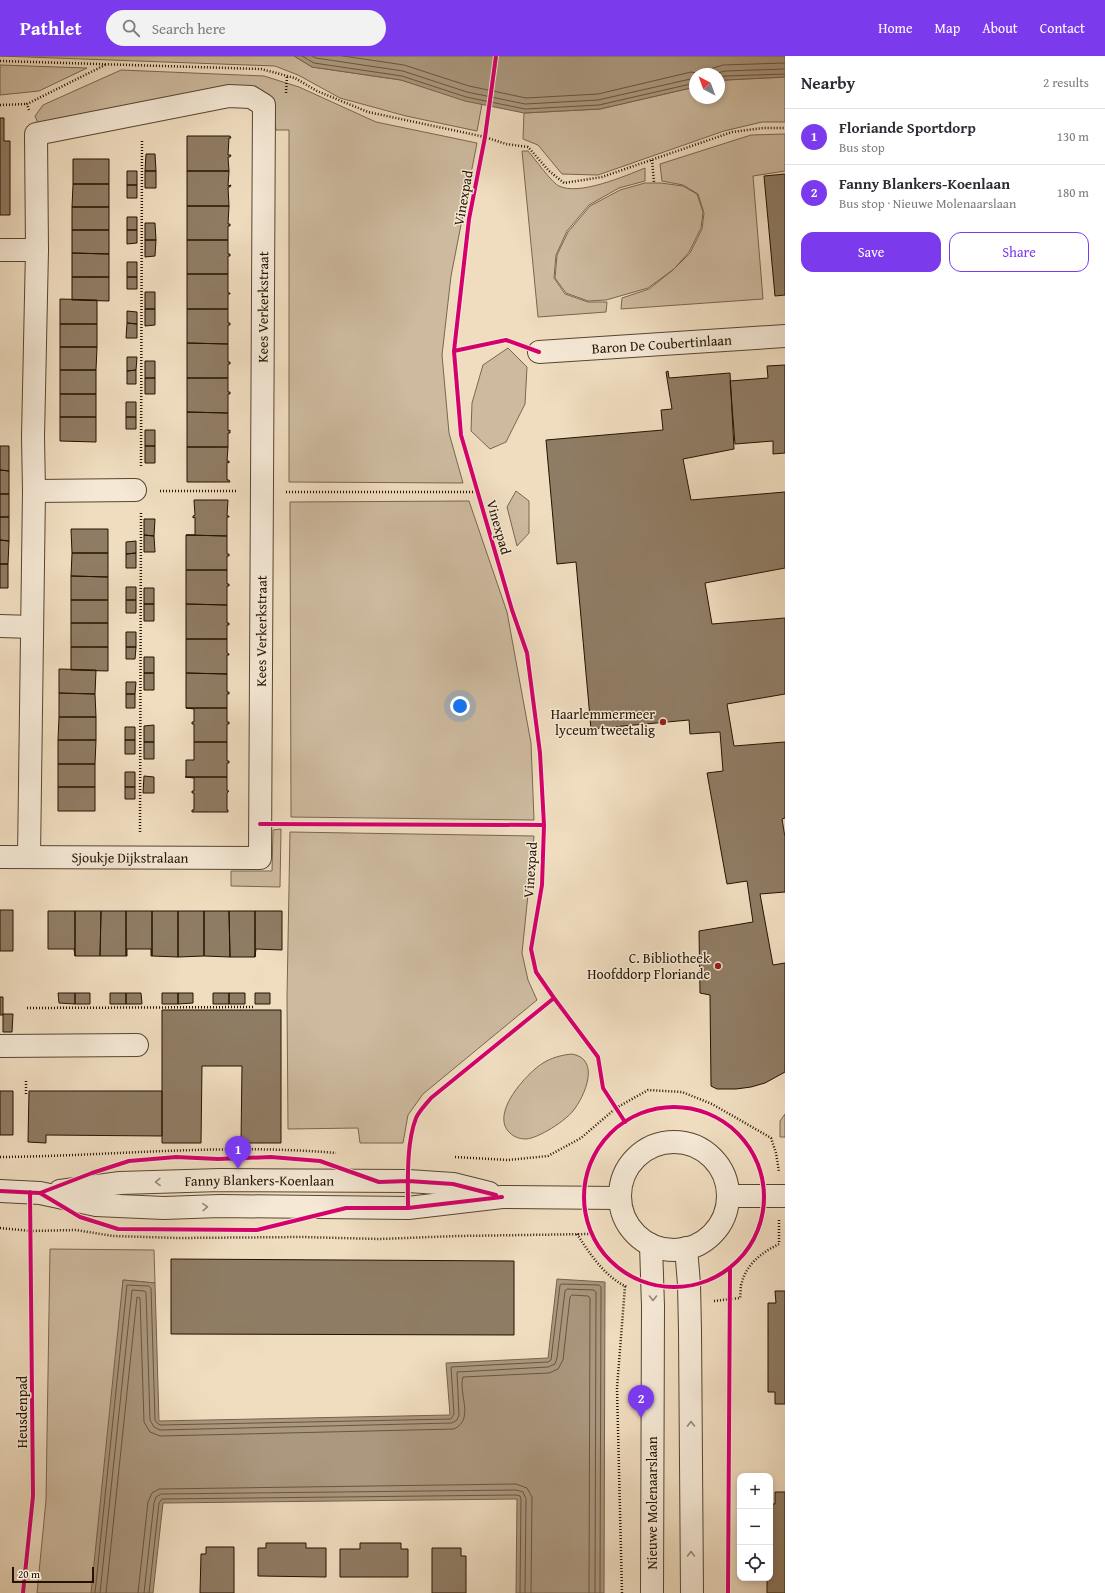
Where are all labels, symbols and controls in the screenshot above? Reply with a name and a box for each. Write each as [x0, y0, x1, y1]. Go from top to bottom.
search box [106, 10, 386, 46]
text: Pathlet [20, 14, 82, 42]
icon: search [120, 17, 142, 39]
text: Search here [152, 18, 226, 39]
text: Home [878, 18, 913, 38]
text: Map [935, 18, 960, 38]
text: About [982, 18, 1018, 38]
text: Contact [1040, 18, 1085, 38]
north arrow [689, 68, 725, 104]
text: Nearby [801, 70, 855, 95]
text: 2 results [1043, 73, 1089, 92]
text: Floriande Sportdorp [839, 117, 976, 138]
text: 1 [811, 127, 817, 146]
text: 130 m [1057, 127, 1089, 146]
text: Bus stop [839, 138, 885, 157]
street label: Vinexpad [448, 168, 478, 227]
text: Fanny Blankers-Koenlaan [839, 173, 1010, 194]
text: 2 [811, 183, 817, 202]
text: 180 m [1057, 183, 1089, 202]
text: Bus stop · Nieuwe Molenaarslaan [839, 194, 1016, 213]
button: Save [801, 232, 941, 272]
button: Share [949, 232, 1089, 272]
street label: Kees Verkerkstraat [253, 251, 273, 363]
street label: Baron De Coubertinlaan [591, 329, 732, 359]
street label: Vinexpad [482, 497, 516, 557]
street label: Kees Verkerkstraat [251, 575, 272, 687]
your location [450, 696, 470, 716]
place label: Haarlemmermeer lyceum tweetalig [551, 704, 655, 740]
marker: Haarlemmermeer lyceum tweetalig [658, 717, 668, 727]
street label: Vinexpad [518, 841, 542, 899]
street label: Sjoukje Dijkstralaan [71, 847, 189, 868]
place label: C. Bibliotheek Hoofddorp Floriande [587, 948, 711, 984]
marker: C. Bibliotheek Hoofddorp Floriande [713, 961, 723, 971]
pin: 1 [225, 1136, 251, 1169]
street label: Fanny Blankers-Koenlaan [184, 1170, 334, 1191]
one-way arrow [155, 1178, 161, 1187]
one-way arrow [202, 1203, 208, 1211]
one-way arrow [649, 1295, 657, 1301]
street label: Heusdenpad [12, 1375, 32, 1448]
pin: 2 [628, 1385, 654, 1418]
one-way arrow [687, 1421, 695, 1427]
street label: Nieuwe Molenaarslaan [642, 1436, 662, 1570]
map controls [737, 1473, 773, 1581]
button: + [737, 1473, 773, 1509]
button: − [737, 1509, 773, 1545]
button: locate [737, 1545, 773, 1581]
one-way arrow [687, 1551, 695, 1557]
scale bar [12, 1565, 94, 1584]
text: 20 m [18, 1566, 40, 1582]

